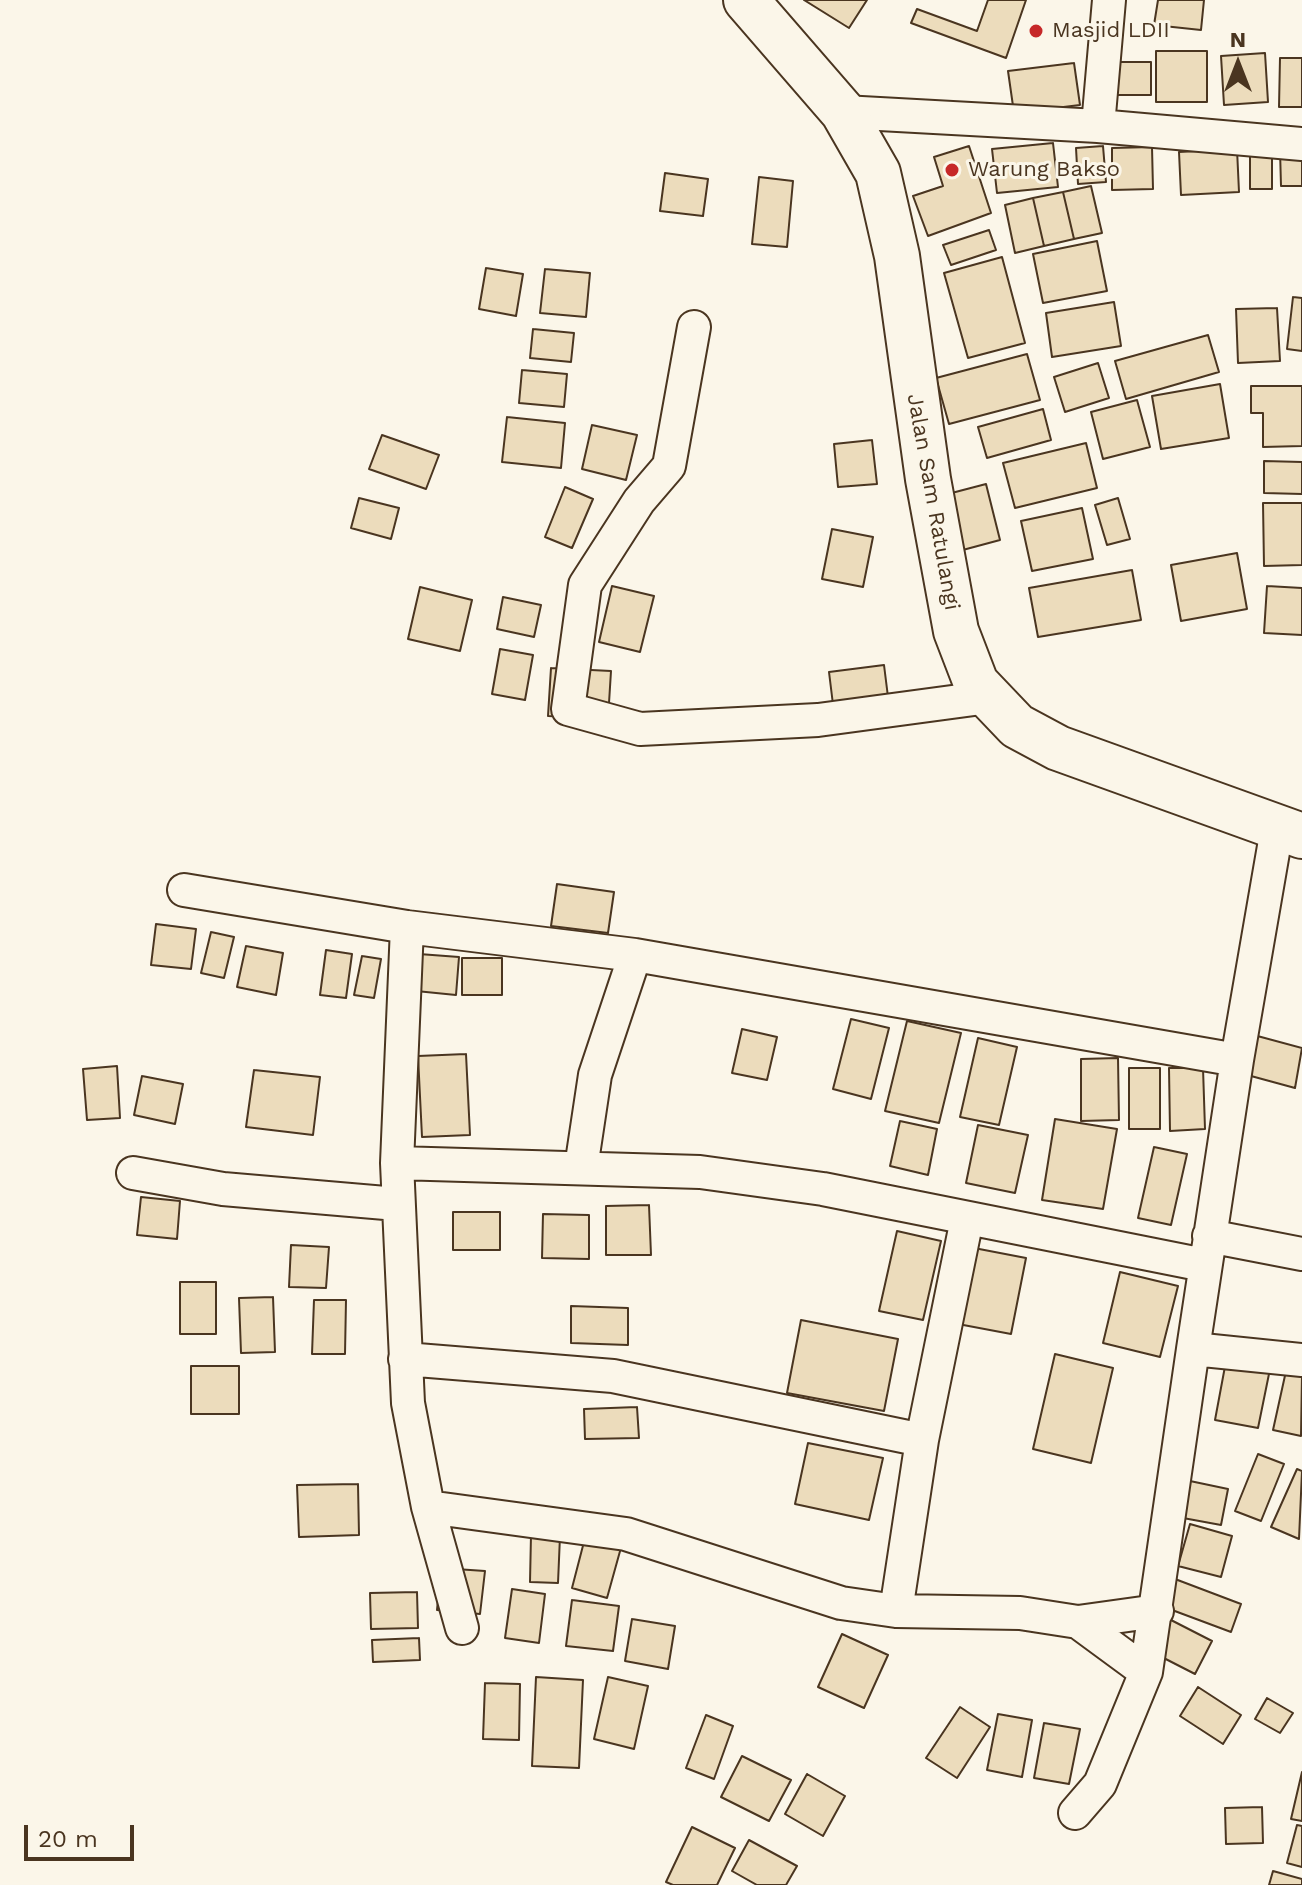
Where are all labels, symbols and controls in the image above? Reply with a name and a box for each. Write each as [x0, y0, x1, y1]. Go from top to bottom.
place label: Masjid LDII [1052, 18, 1170, 44]
marker: Masjid LDII [1027, 22, 1045, 40]
north arrow [1198, 24, 1278, 104]
text: N [1230, 27, 1246, 52]
place label: Warung Bakso [968, 157, 1120, 183]
marker: Warung Bakso [943, 161, 961, 179]
street label: Jalan Sam Ratulangi [901, 392, 965, 612]
scale bar [28, 1809, 138, 1859]
text: 20 m [38, 1825, 98, 1853]

